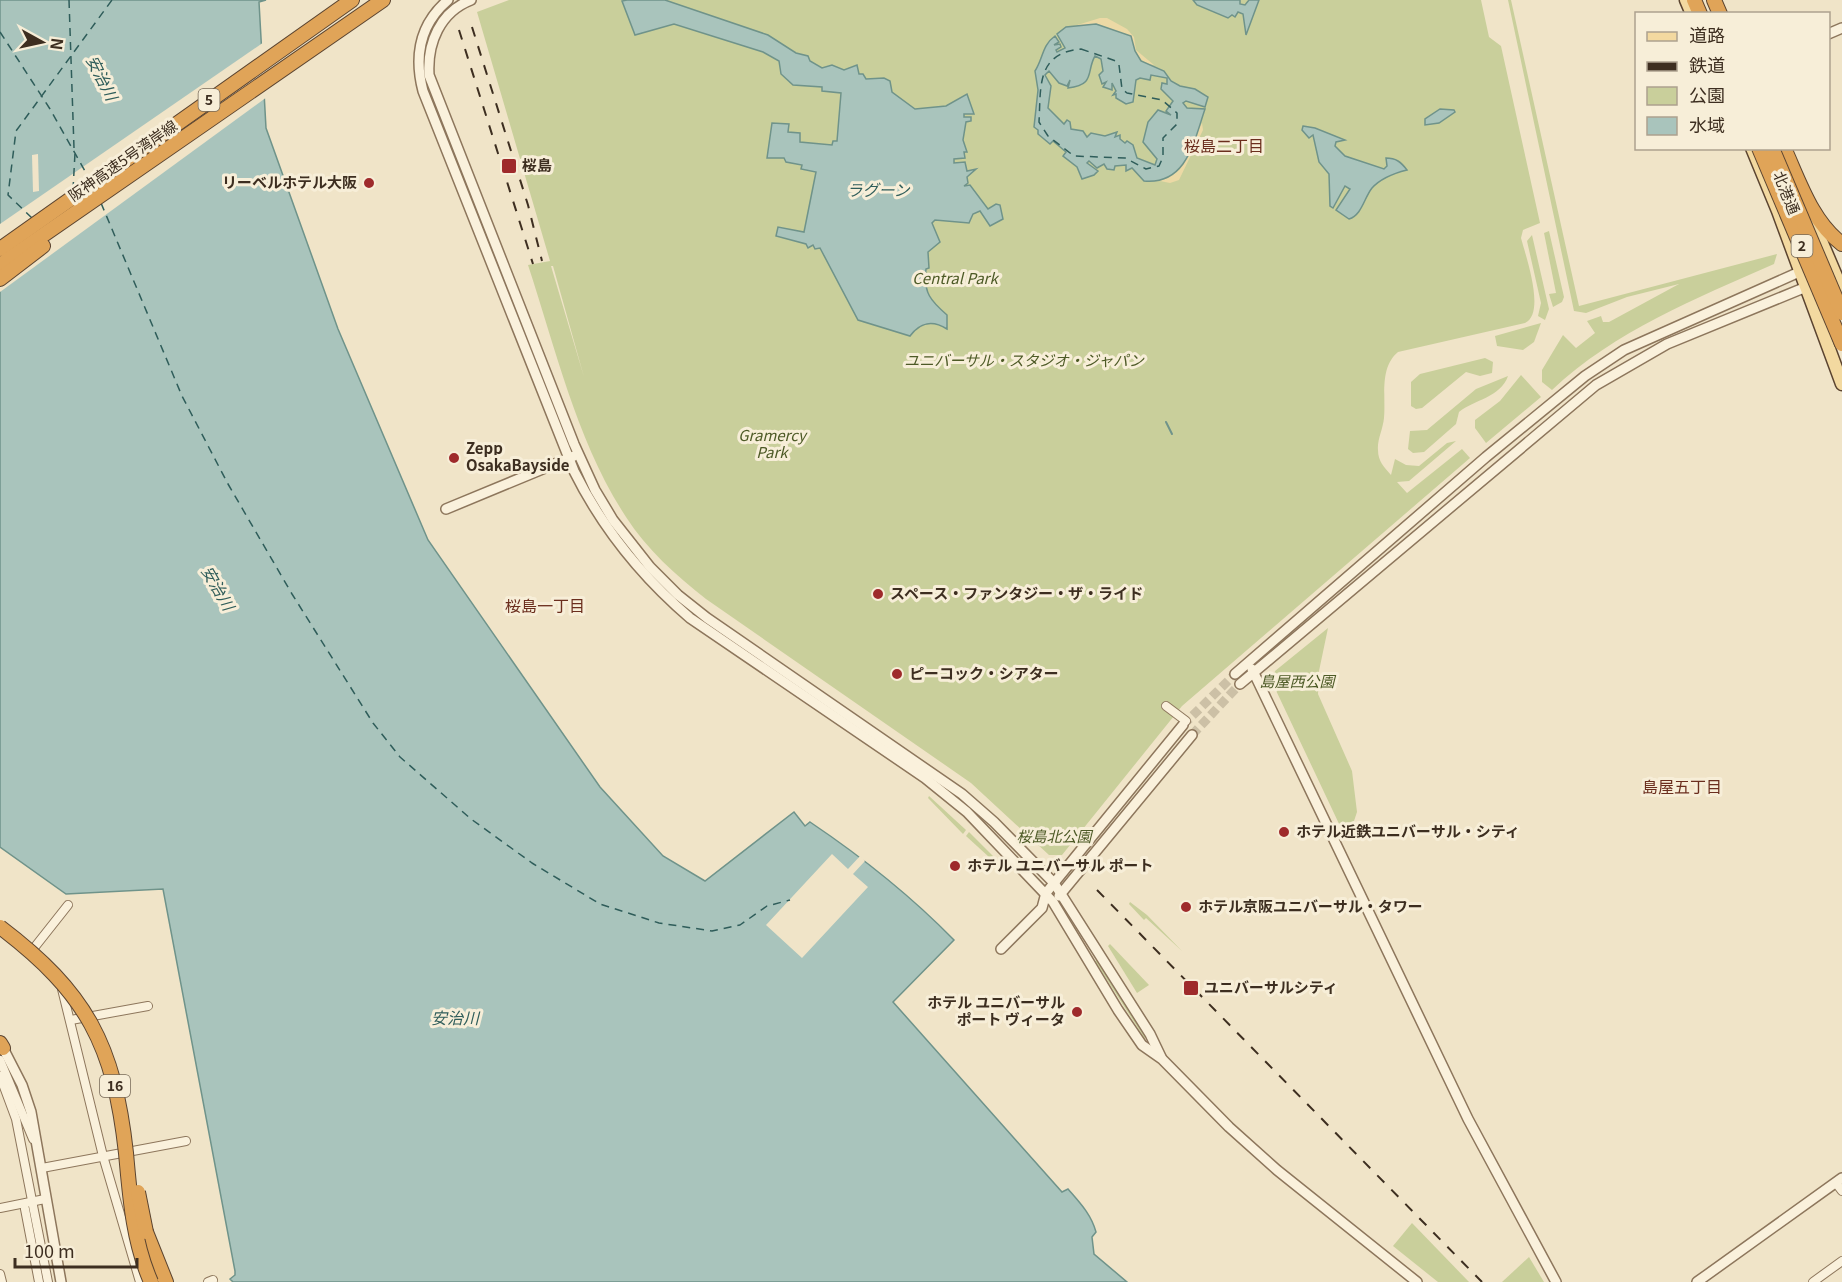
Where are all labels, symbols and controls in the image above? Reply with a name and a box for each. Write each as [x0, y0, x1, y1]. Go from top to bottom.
north arrow [12, 12, 72, 72]
legend [1635, 12, 1830, 150]
text: 道路 [1689, 21, 1725, 47]
text: N [45, 37, 71, 52]
water label: 安治川 [81, 51, 125, 106]
text: 鉄道 [1689, 51, 1725, 77]
text: 公園 [1689, 81, 1725, 107]
road number: 5 [198, 89, 220, 111]
text: 水域 [1689, 111, 1725, 137]
street label: 阪神高速5号湾岸線 [64, 114, 181, 205]
district label: 桜島二丁目 [1184, 133, 1264, 157]
place label: 桜島 [522, 154, 552, 175]
marker: 桜島 [500, 157, 518, 175]
street label: 北港通 [1769, 168, 1806, 217]
place label: リーベルホテル大阪 [222, 171, 357, 192]
marker: リーベルホテル大阪 [362, 176, 376, 190]
water label: ラグーン [846, 177, 911, 201]
road number: 2 [1792, 235, 1812, 257]
park label: Central Park [912, 267, 999, 288]
park label: ユニバーサル・スタジオ・ジャパン [904, 349, 1145, 370]
park label: Gramercy Park [738, 424, 808, 462]
place label: Zepp OsakaBayside [466, 437, 570, 475]
marker: Zepp OsakaBayside [447, 451, 461, 465]
water label: 安治川 [196, 561, 242, 616]
place label: スペース・ファンタジー・ザ・ライド [890, 582, 1143, 603]
marker: スペース・ファンタジー・ザ・ライド [871, 587, 885, 601]
district label: 桜島一丁目 [505, 593, 585, 617]
place label: ピーコック・シアター [909, 662, 1059, 683]
marker: ピーコック・シアター [890, 667, 904, 681]
park label: 島屋西公園 [1259, 670, 1336, 691]
district label: 島屋五丁目 [1642, 774, 1722, 798]
place label: ホテル近鉄ユニバーサル・シティ [1296, 820, 1520, 841]
park label: 桜島北公園 [1016, 825, 1093, 846]
marker: ホテル近鉄ユニバーサル・シティ [1277, 825, 1291, 839]
place label: ホテル ユニバーサル ポート [967, 854, 1154, 875]
marker: ホテル ユニバーサル ポート [948, 859, 962, 873]
place label: ホテル京阪ユニバーサル・タワー [1198, 895, 1423, 916]
marker: ホテル京阪ユニバーサル・タワー [1179, 900, 1193, 914]
place label: ユニバーサルシティ [1204, 976, 1338, 997]
marker: ユニバーサルシティ [1182, 979, 1200, 997]
place label: ホテル ユニバーサル ポート ヴィータ [927, 991, 1065, 1029]
water label: 安治川 [431, 1005, 481, 1029]
marker: ホテル ユニバーサル ポート ヴィータ [1070, 1005, 1084, 1019]
road number: 16 [100, 1075, 130, 1097]
scale bar [15, 1231, 136, 1269]
text: 100 m [24, 1237, 75, 1263]

